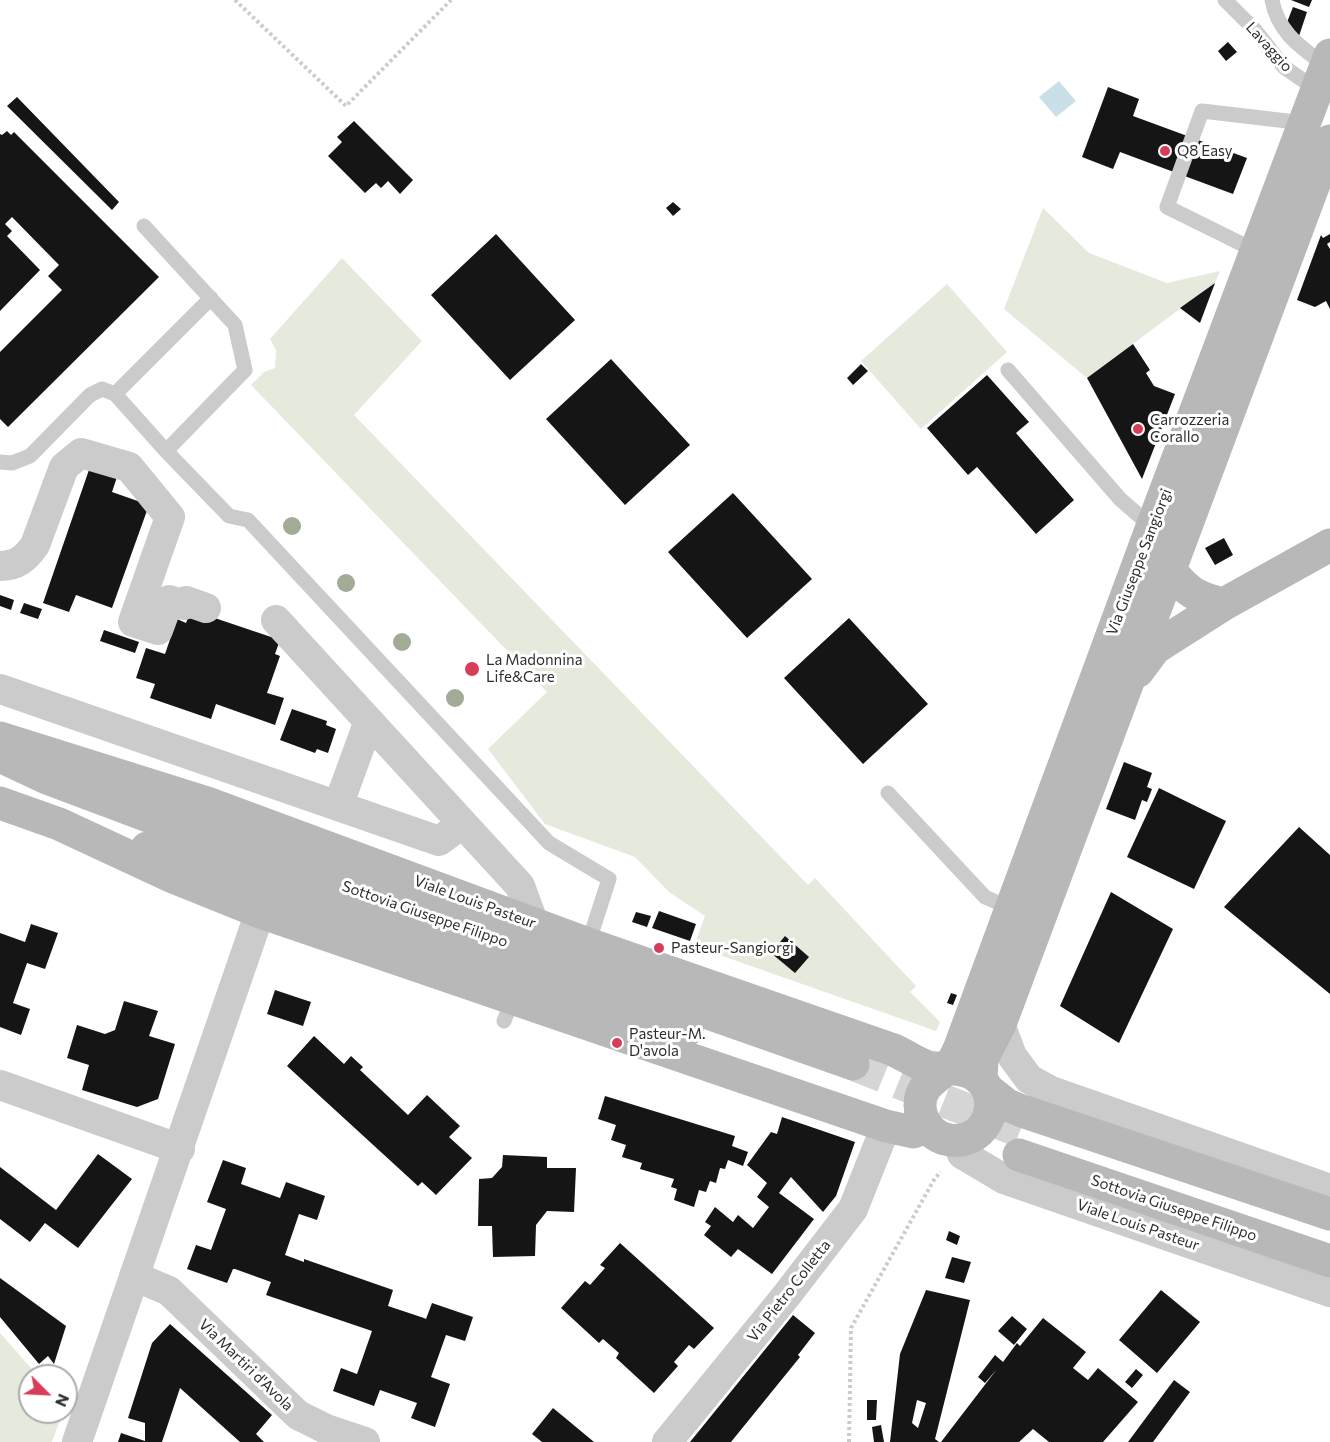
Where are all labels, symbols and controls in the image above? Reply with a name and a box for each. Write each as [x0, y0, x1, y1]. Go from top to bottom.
street label: Lavaggio [1242, 18, 1296, 76]
place label: Q8 Easy [1177, 142, 1232, 160]
marker: Q8 Easy [1158, 144, 1172, 158]
place label: Carrozzeria Corallo [1150, 411, 1229, 446]
marker: Carrozzeria Corallo [1131, 422, 1145, 436]
street label: Via Giuseppe Sangiorgi [1103, 486, 1175, 638]
place label: La Madonnina Life&Care [486, 651, 582, 686]
marker: La Madonnina Life&Care [463, 660, 481, 678]
street label: Viale Louis Pasteur [412, 872, 538, 932]
street label: Sottovia Giuseppe Filippo [340, 877, 510, 951]
place label: Pasteur-Sangiorgi [671, 939, 794, 957]
marker: Pasteur-Sangiorgi [652, 941, 666, 955]
place label: Pasteur-M. D'avola [629, 1025, 706, 1060]
marker: Pasteur-M. D'avola [610, 1036, 624, 1050]
street label: Sottovia Giuseppe Filippo [1089, 1171, 1259, 1245]
street label: Viale Louis Pasteur [1074, 1196, 1202, 1254]
street label: Via Pietro Colletta [744, 1236, 834, 1346]
street label: Via Martiri d'Avola [195, 1315, 297, 1415]
north arrow [18, 1364, 78, 1424]
text: N [52, 1391, 74, 1410]

